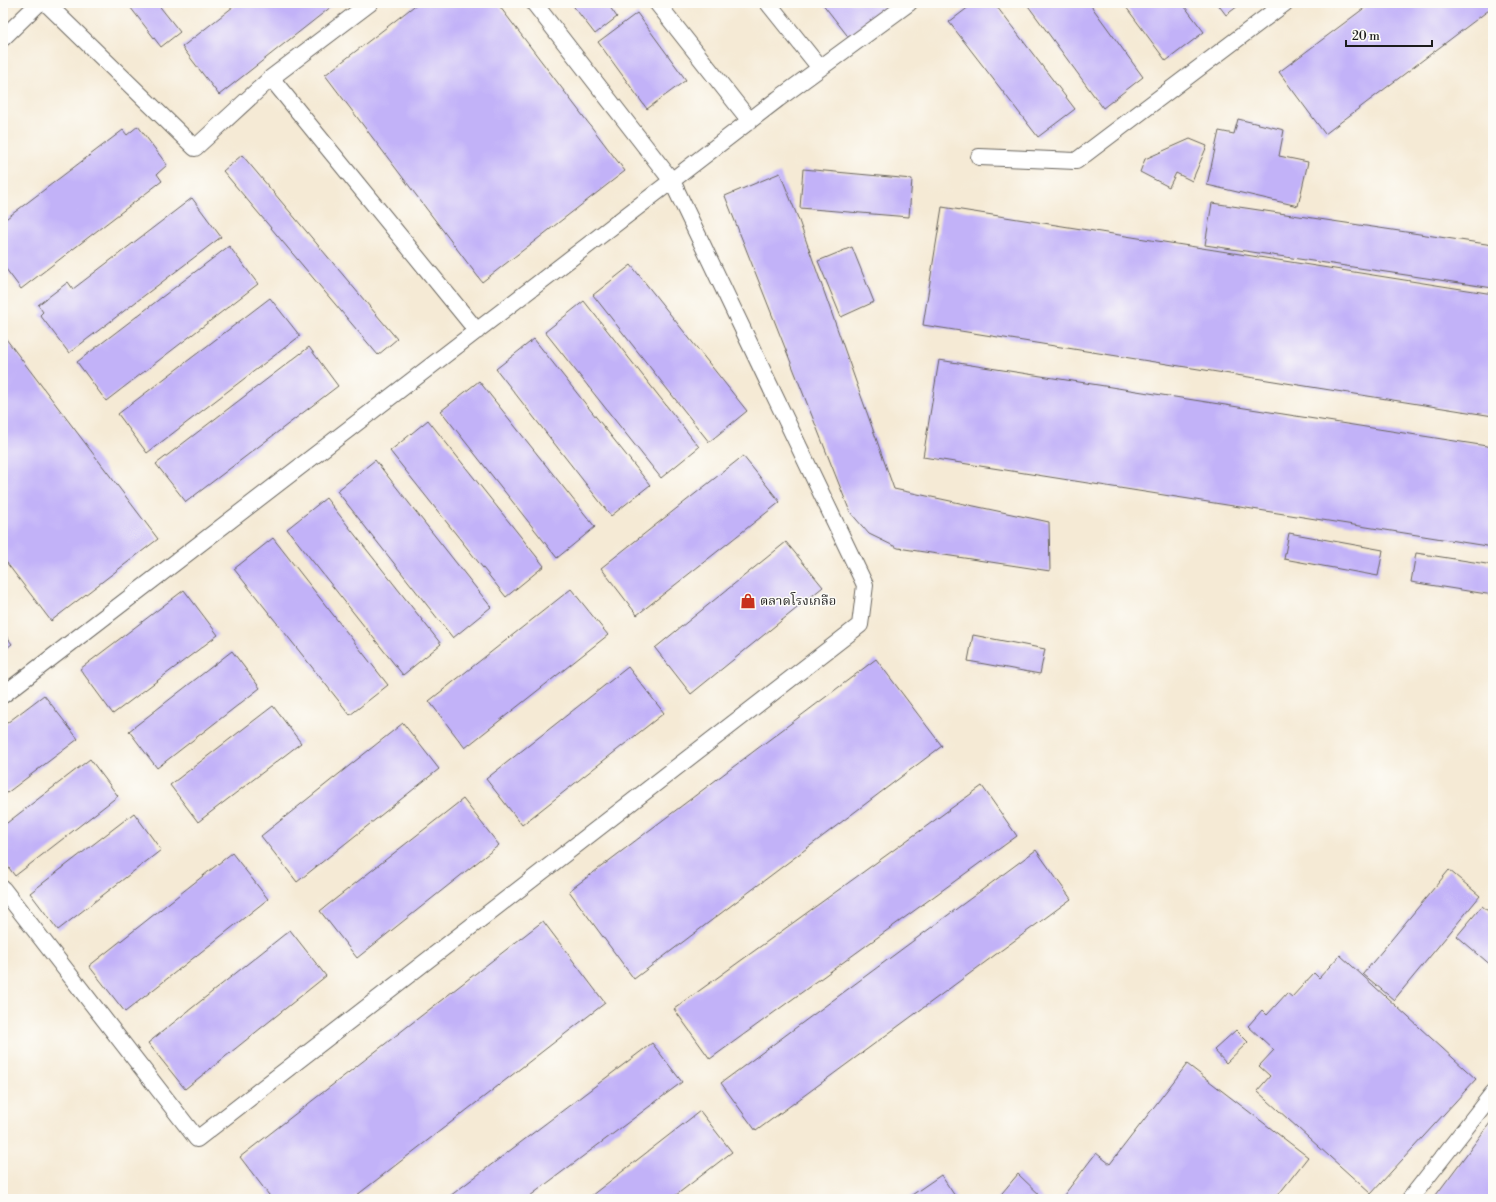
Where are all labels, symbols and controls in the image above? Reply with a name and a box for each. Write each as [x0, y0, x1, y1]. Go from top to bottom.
scale bar [1346, 22, 1432, 48]
text: 20 m [1352, 29, 1380, 44]
shop icon: ตลาดโรงเกลือ [739, 592, 757, 610]
place label: ตลาดโรงเกลือ [760, 592, 836, 609]

